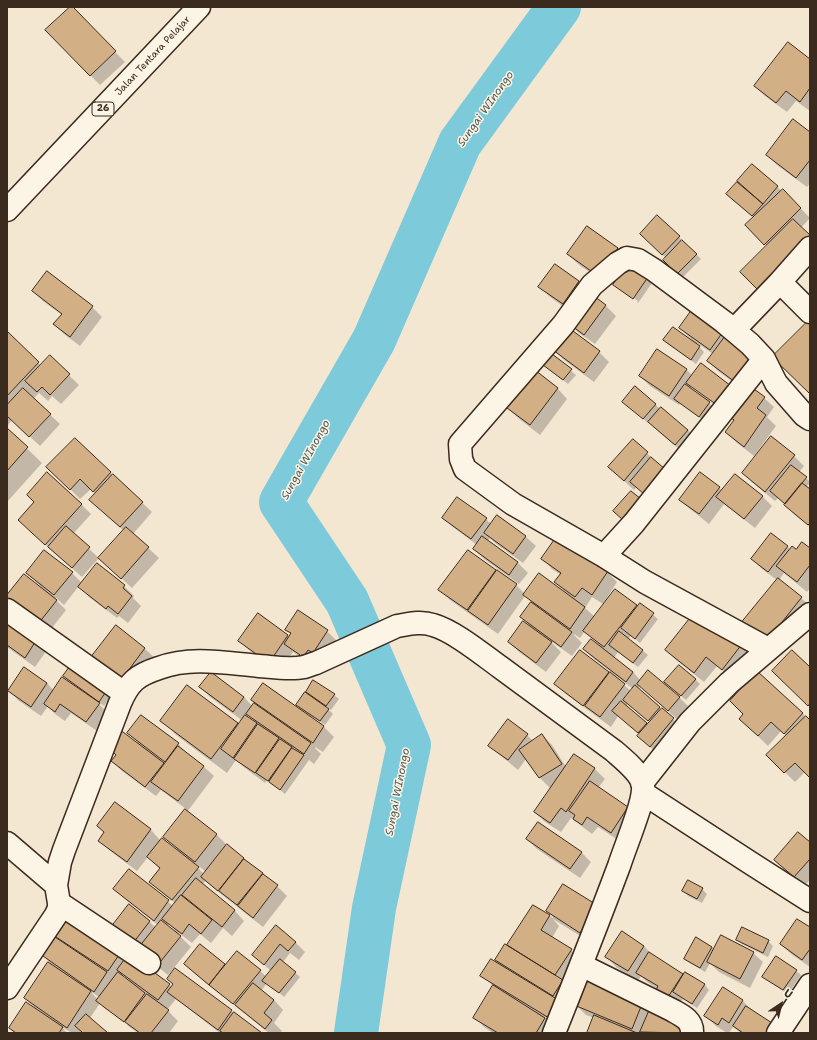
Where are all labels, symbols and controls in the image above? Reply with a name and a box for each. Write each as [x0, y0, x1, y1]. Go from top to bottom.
street label: Jalan Tentara Pelajar [113, 14, 193, 98]
water label: Sungai WInongo [455, 69, 517, 149]
road number: 26 [92, 102, 114, 116]
water label: Sungai WInongo [279, 418, 333, 502]
water label: Sungai WInongo [383, 747, 413, 837]
north arrow [761, 984, 801, 1024]
text: U [781, 985, 796, 1002]

